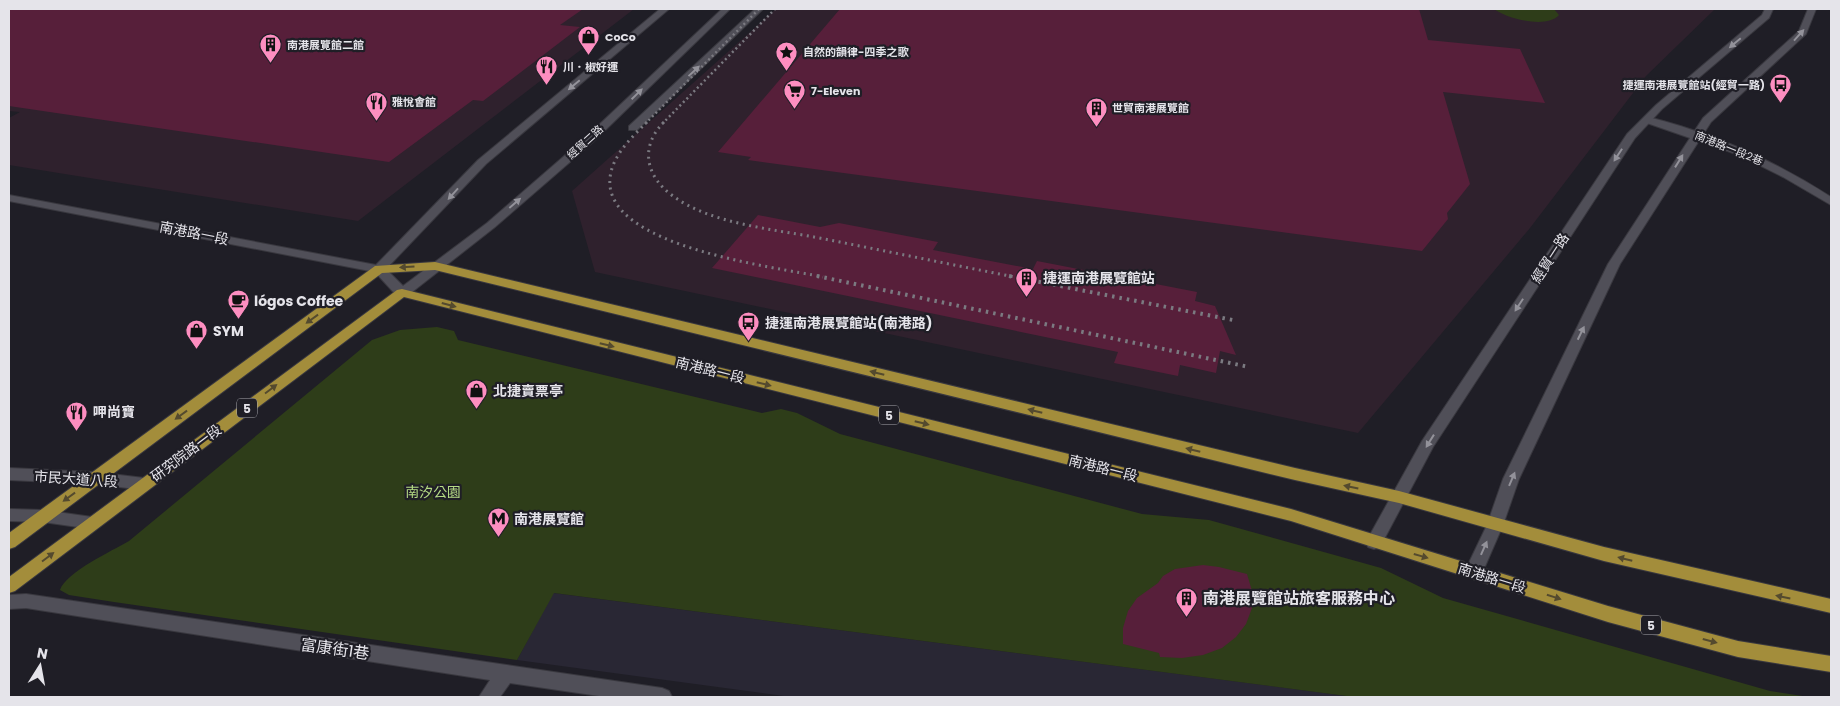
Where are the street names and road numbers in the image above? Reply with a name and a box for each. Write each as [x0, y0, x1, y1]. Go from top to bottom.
street label: 經貿二路 [563, 121, 607, 163]
street label: 南港路一段2巷 [1692, 127, 1766, 169]
street label: 南港路一段 [158, 217, 230, 249]
street label: 經貿一路 [1526, 229, 1574, 287]
street label: 南港路一段 [674, 352, 746, 388]
road number: 5 [237, 398, 257, 418]
road number: 5 [879, 406, 899, 424]
street label: 研究院路一段 [146, 420, 226, 486]
street label: 南港路一段 [1067, 450, 1139, 486]
street label: 市民大道八段 [33, 466, 119, 492]
street label: 南港路一段 [1456, 558, 1528, 598]
road number: 5 [1641, 616, 1661, 634]
street label: 富康街1巷 [299, 633, 371, 665]

